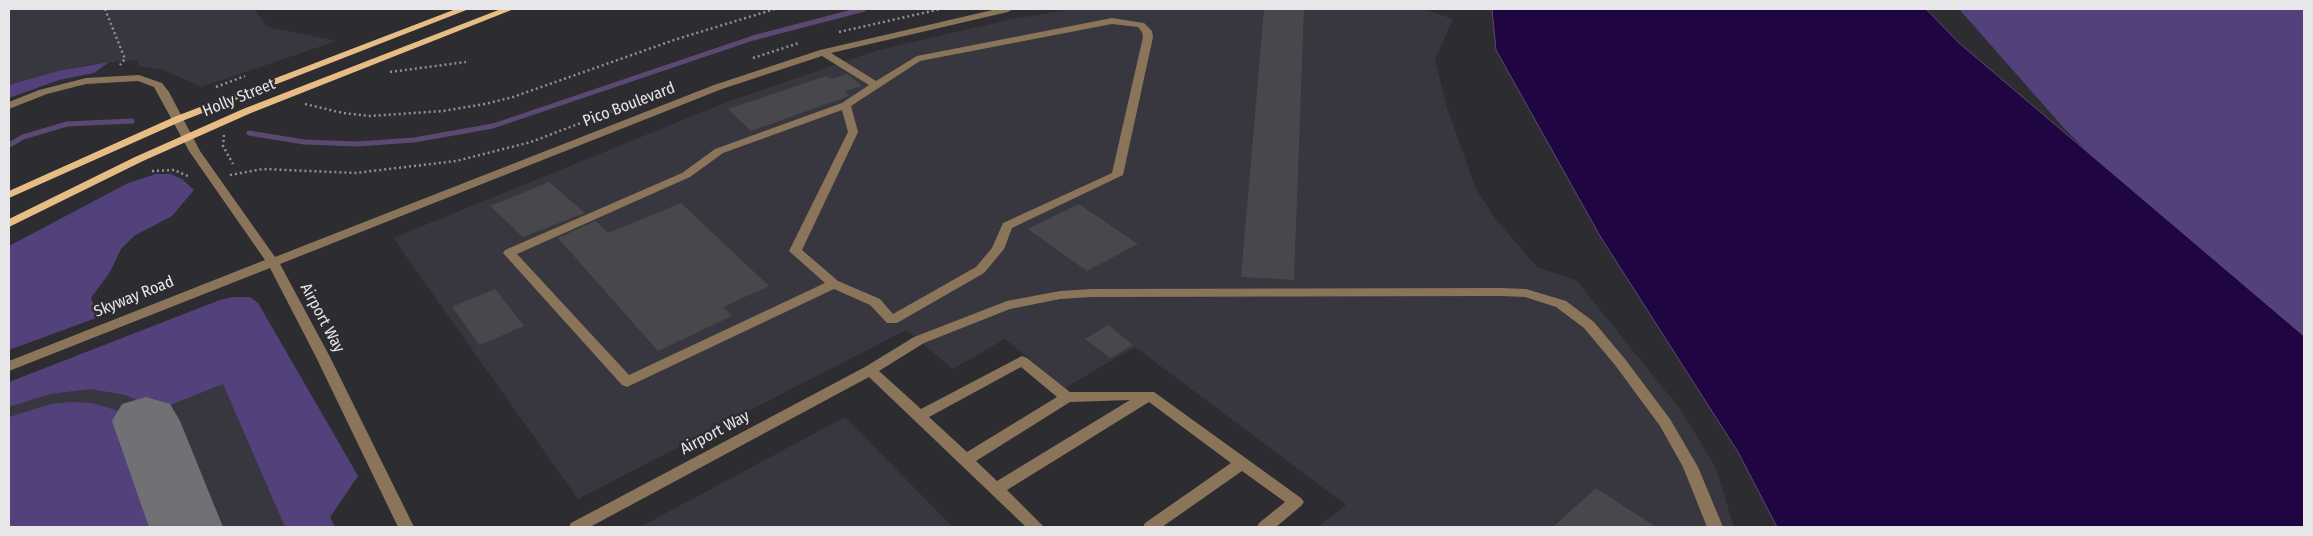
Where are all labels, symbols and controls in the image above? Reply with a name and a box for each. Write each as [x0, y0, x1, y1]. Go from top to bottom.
street label: Holly Street [200, 75, 278, 121]
street label: Pico Boulevard [580, 79, 678, 131]
street label: Skyway Road [91, 272, 177, 322]
street label: Airport Way [296, 280, 348, 356]
street label: Airport Way [677, 407, 753, 459]

